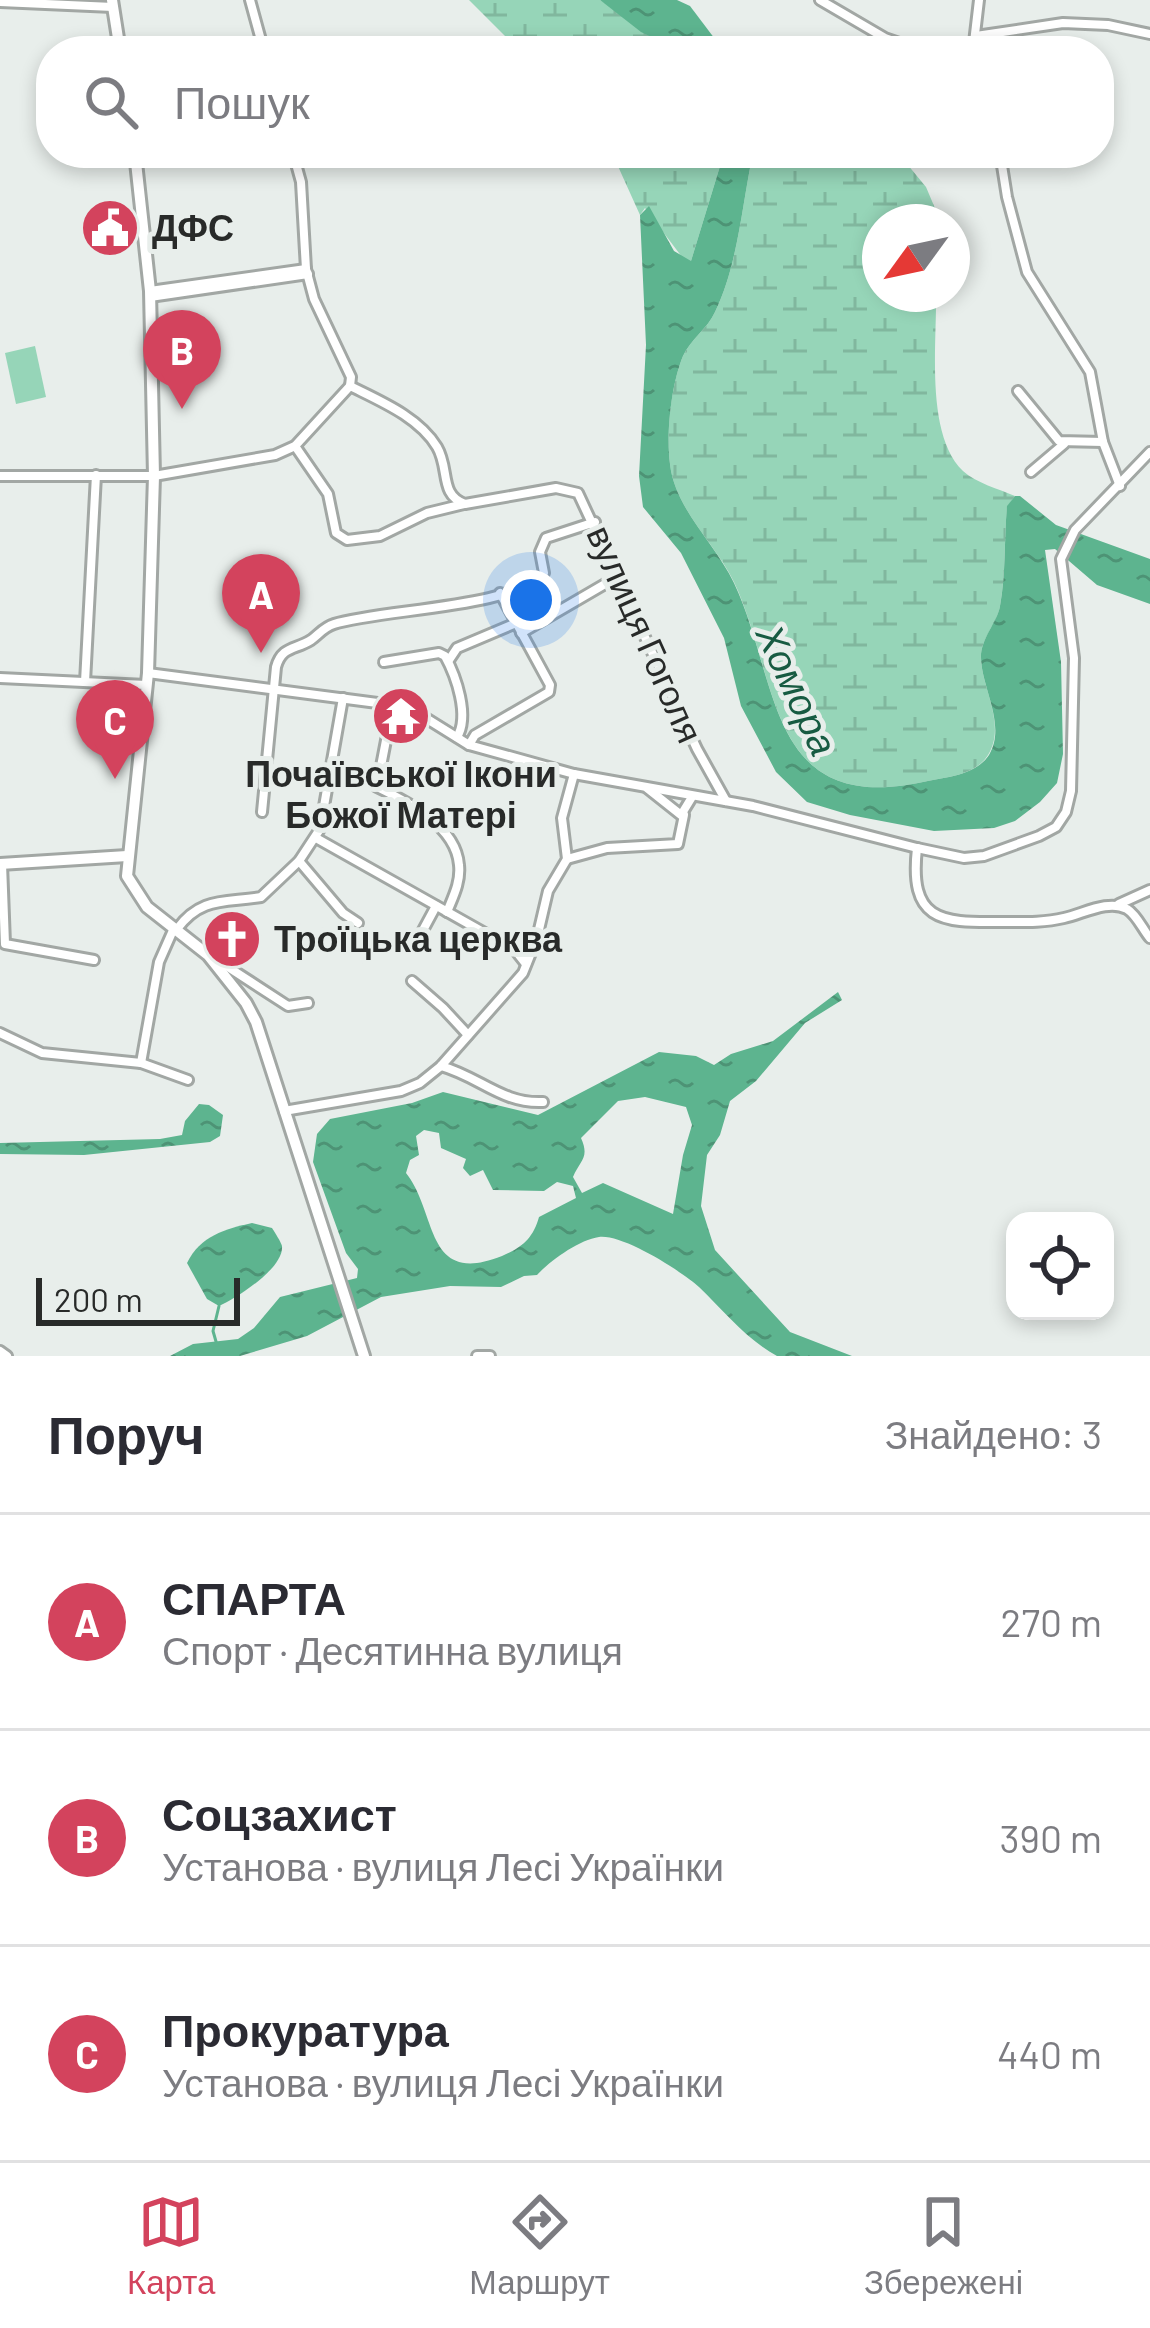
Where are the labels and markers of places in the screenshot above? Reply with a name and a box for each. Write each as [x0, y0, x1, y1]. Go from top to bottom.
public building icon: ДФС [79, 197, 141, 259]
place label: ДФС [152, 205, 234, 249]
pin: B [143, 310, 221, 409]
pin: A [222, 554, 300, 653]
pin: C [76, 680, 154, 779]
temple icon: Почаївської Ікони Божої Матері [370, 685, 432, 747]
place label: Почаївської Ікони Божої Матері [245, 751, 557, 836]
church icon: Троїцька церква [201, 908, 263, 970]
place label: Троїцька церква [274, 916, 563, 960]

